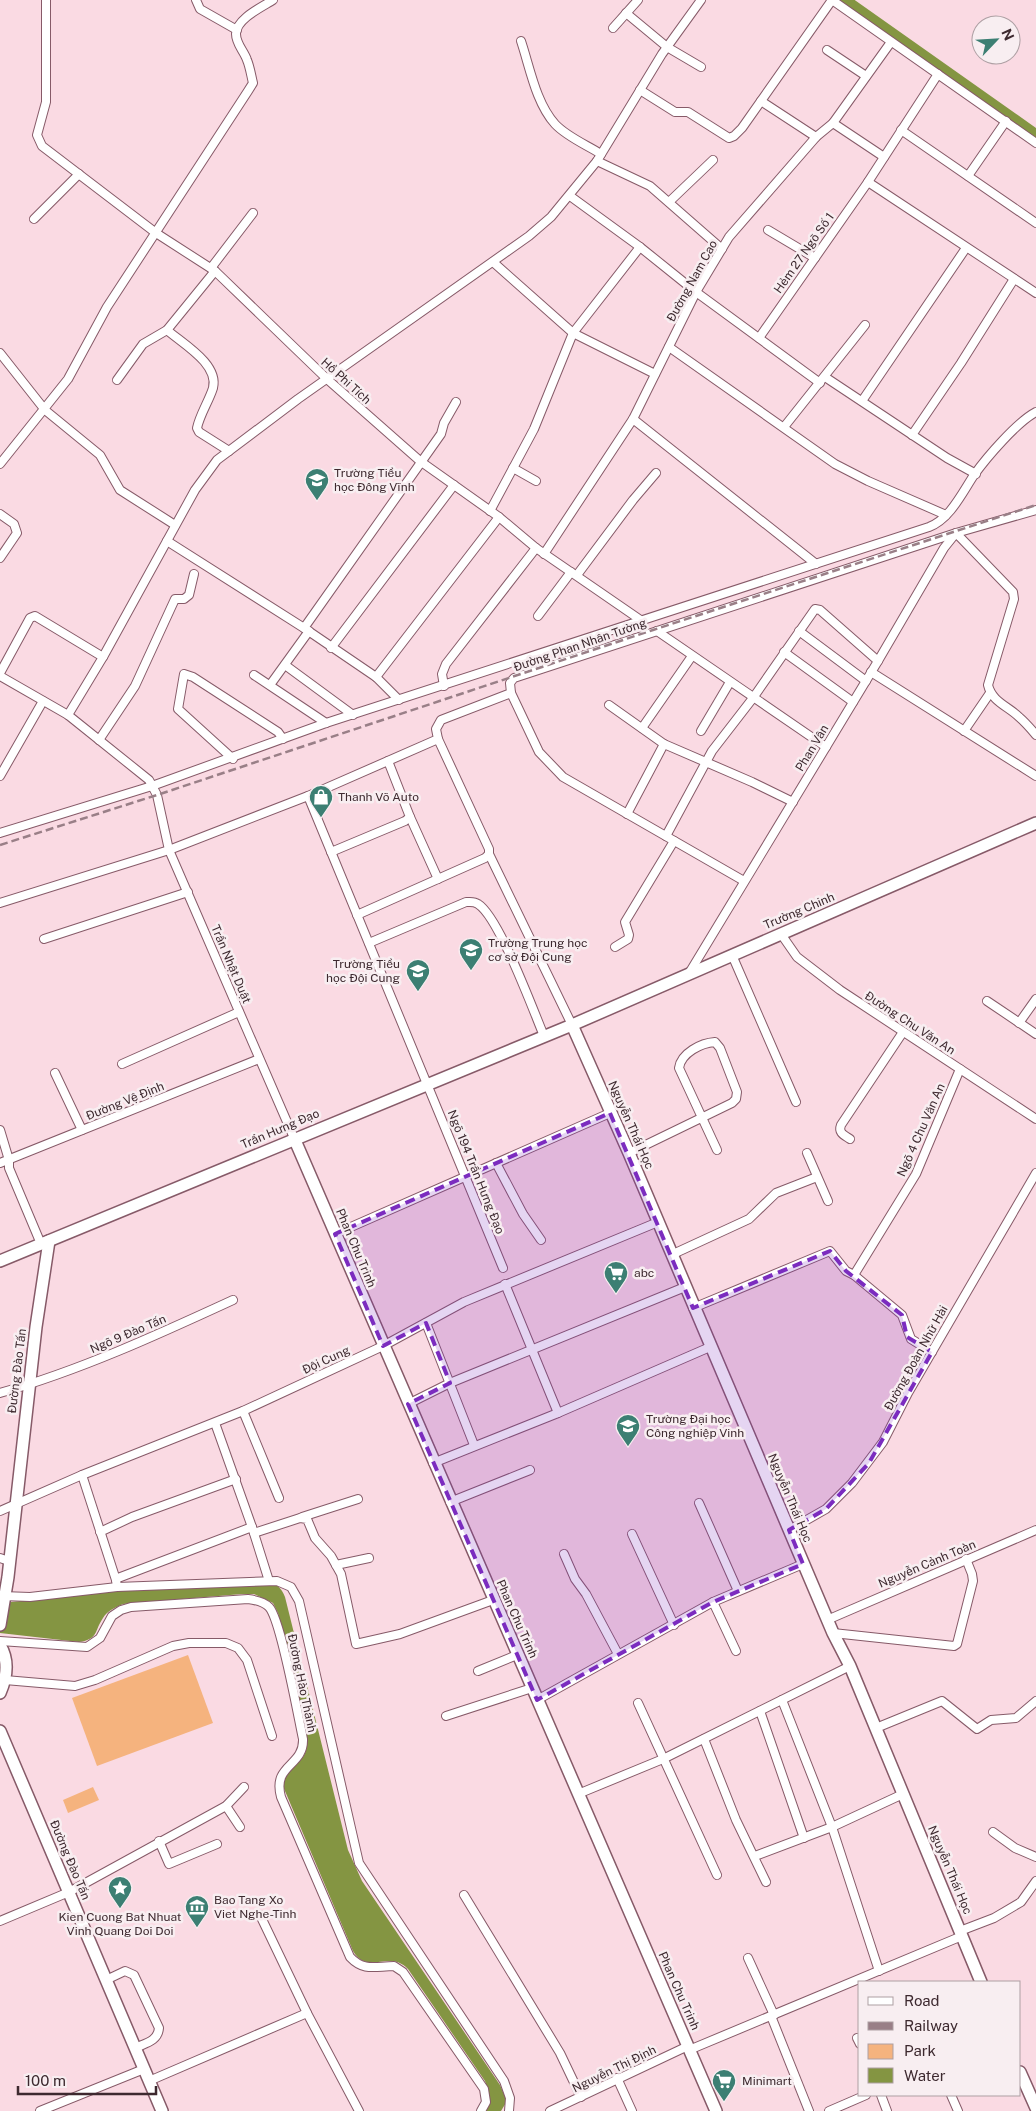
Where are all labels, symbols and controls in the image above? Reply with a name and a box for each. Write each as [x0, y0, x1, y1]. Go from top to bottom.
north arrow [971, 15, 1021, 65]
text: N [998, 26, 1017, 43]
street label: Hẻm 27 Ngõ Số 1 [771, 210, 837, 296]
street label: Đường Nam Cao [664, 238, 720, 324]
street label: Hồ Phi Tích [318, 355, 374, 407]
place label: Trường Tiểu học Đông Vĩnh [334, 466, 415, 494]
school or university icon: Trường Tiểu học Đông Vĩnh [304, 467, 330, 501]
street label: Đường Phan Nhân Tường [512, 616, 648, 674]
street label: Phan Vân [793, 722, 831, 774]
shop icon: Thanh Võ Auto [308, 784, 334, 818]
place label: Thanh Võ Auto [338, 790, 419, 804]
street label: Trường Chinh [761, 890, 837, 932]
street label: Trần Nhật Duật [208, 923, 254, 1006]
place label: Trường Trung học cơ sở Đội Cung [488, 936, 588, 964]
school or university icon: Trường Trung học cơ sở Đội Cung [458, 937, 484, 971]
place label: Trường Tiểu học Đội Cung [326, 957, 400, 985]
school or university icon: Trường Tiểu học Đội Cung [405, 958, 431, 992]
street label: Đường Chu Văn An [862, 989, 958, 1057]
street label: Đường Vệ Định [84, 1079, 166, 1123]
street label: Nguyễn Thái Học [605, 1079, 657, 1171]
street label: Ngõ 4 Chu Văn An [894, 1081, 948, 1179]
street label: Trần Hưng Đạo [239, 1106, 322, 1152]
street label: Ngõ 194 Trần Hưng Đạo [445, 1108, 507, 1236]
street label: Phan Chu Trinh [333, 1206, 379, 1290]
supermarket icon: abc [603, 1260, 629, 1294]
place label: abc [634, 1266, 654, 1280]
street label: Đường Đoàn Nhữ Hài [881, 1303, 951, 1413]
street label: Ngõ 9 Đào Tấn [88, 1312, 168, 1356]
street label: Đường Đào Tấn [5, 1328, 29, 1414]
street label: Đội Cung [300, 1343, 352, 1377]
place label: Trường Đại học Công nghiệp Vinh [646, 1412, 744, 1440]
school or university icon: Trường Đại học Công nghiệp Vinh [615, 1413, 641, 1447]
street label: Nguyễn Thái Học [765, 1451, 815, 1545]
street label: Nguyễn Cảnh Toàn [876, 1537, 978, 1591]
street label: Phan Chu Trinh [493, 1578, 541, 1660]
street label: Đường Hào Thành [285, 1632, 319, 1734]
street label: Đường Đào Tấn [47, 1818, 93, 1902]
street label: Nguyễn Thái Học [925, 1823, 975, 1917]
place icon: Kien Cuong Bat Nhuat Vinh Quang Doi Doi [107, 1875, 133, 1909]
place label: Bao Tang Xo Viet Nghe-Tinh [214, 1893, 296, 1921]
museum icon: Bao Tang Xo Viet Nghe-Tinh [184, 1894, 210, 1928]
place label: Kien Cuong Bat Nhuat Vinh Quang Doi Doi [58, 1910, 182, 1938]
street label: Phan Chu Trinh [655, 1950, 703, 2032]
legend [858, 1981, 1021, 2096]
text: Road [904, 1992, 940, 2009]
text: Railway [904, 2017, 958, 2034]
text: Park [904, 2042, 936, 2059]
street label: Nguyễn Thị Định [570, 2043, 658, 2095]
scale bar [18, 2064, 155, 2096]
text: Water [904, 2067, 946, 2084]
supermarket icon: Minimart [711, 2068, 737, 2102]
text: 100 m [25, 2072, 66, 2089]
place label: Minimart [742, 2074, 792, 2088]

